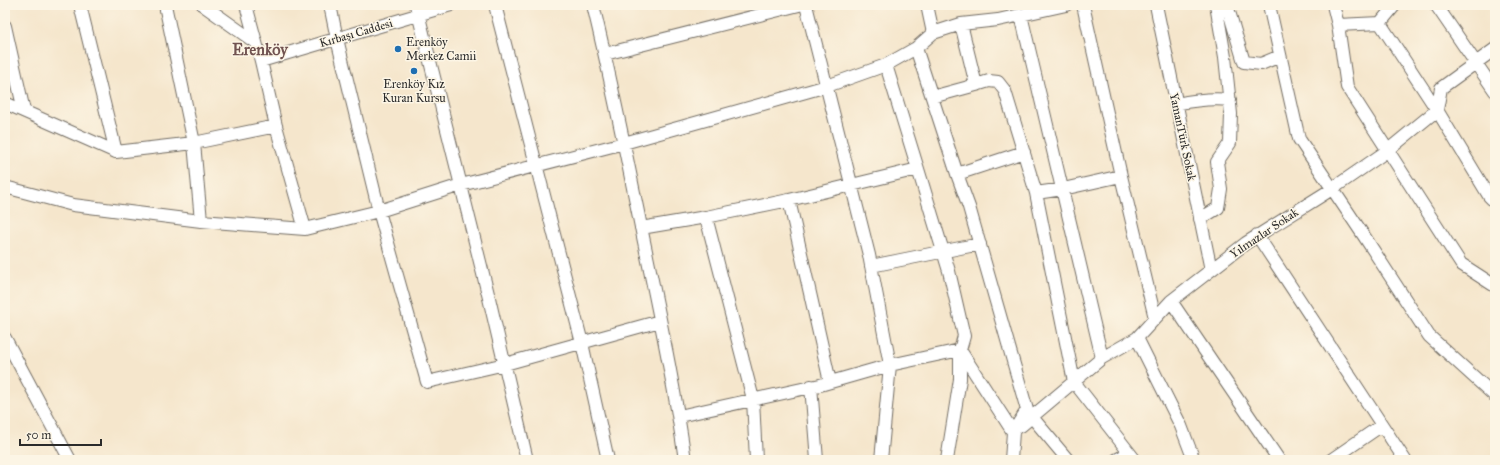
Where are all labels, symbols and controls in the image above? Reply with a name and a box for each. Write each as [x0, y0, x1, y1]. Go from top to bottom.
street label: Kırbaşı Caddesi [318, 16, 395, 50]
place label: Erenköy Merkez Camii [406, 35, 477, 63]
district label: Erenköy [232, 40, 289, 60]
marker: Erenköy Merkez Camii [393, 44, 403, 54]
marker: Erenköy Kız Kuran Kursu [409, 66, 419, 76]
place label: Erenköy Kız Kuran Kursu [382, 77, 446, 105]
street label: YamanTürk Sokak [1167, 92, 1199, 183]
street label: Yılmazlar Sokak [1227, 205, 1301, 261]
scale bar [20, 421, 101, 447]
text: 50 m [26, 428, 51, 442]

